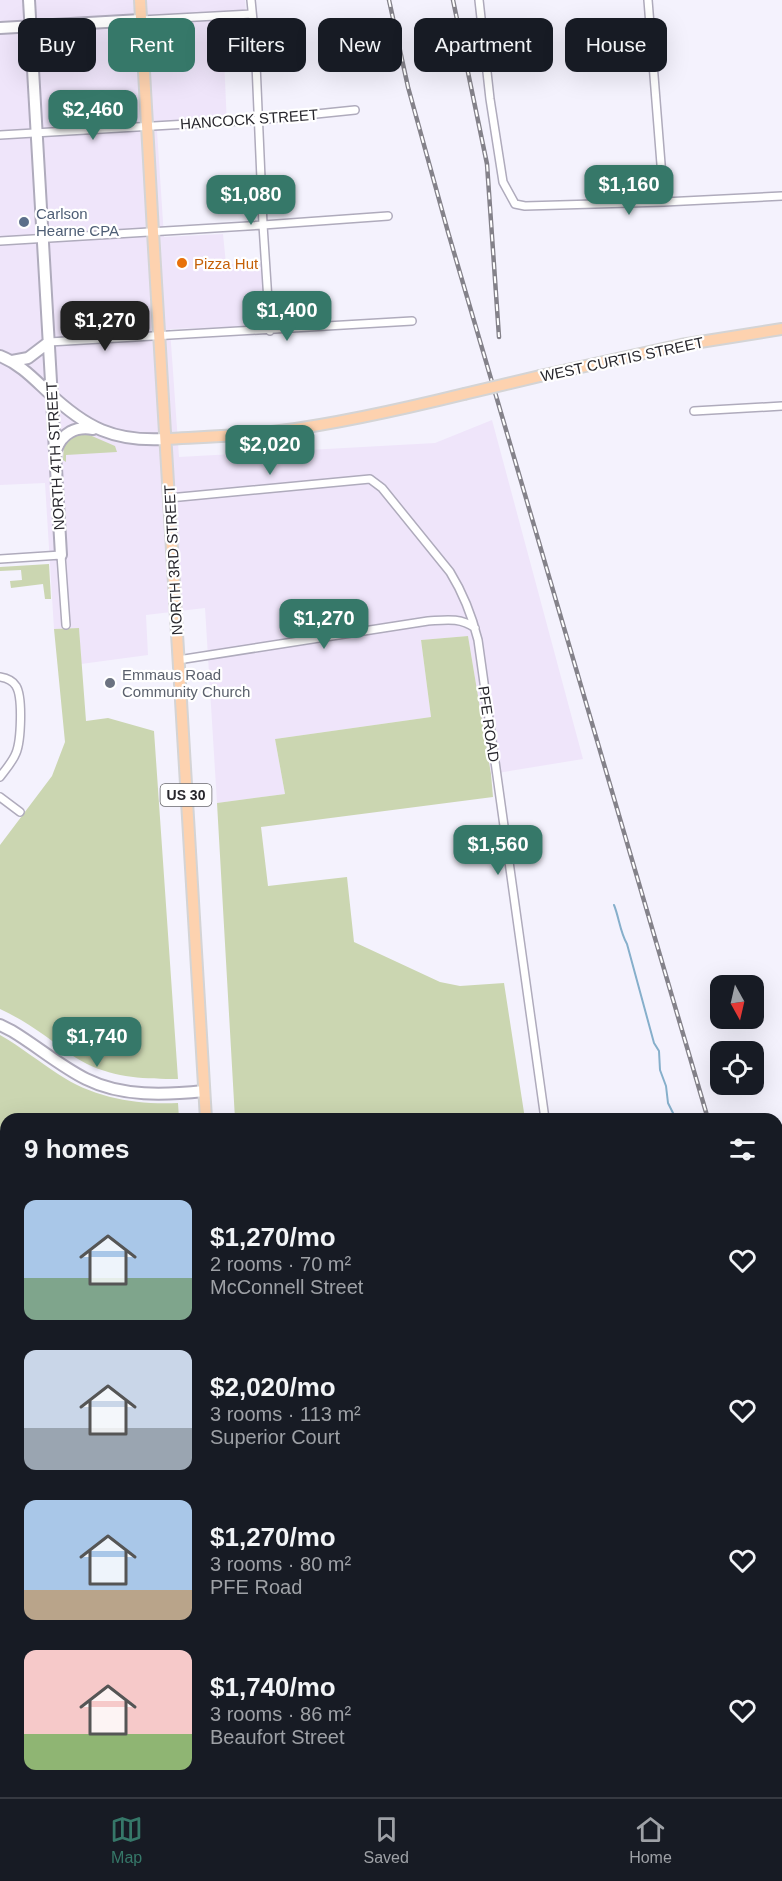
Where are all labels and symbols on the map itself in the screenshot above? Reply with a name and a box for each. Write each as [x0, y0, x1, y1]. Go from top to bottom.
pin: $2,460 [44, 90, 142, 141]
street label: HANCOCK STREET [179, 106, 319, 132]
pin: $1,160 [580, 165, 678, 216]
pin: $1,080 [202, 175, 300, 226]
place label: Carlson Hearne CPA [36, 205, 119, 239]
marker: Carlson Hearne CPA [17, 215, 31, 229]
place label: Pizza Hut [194, 255, 259, 272]
marker: Pizza Hut [175, 256, 189, 270]
pin: $1,400 [238, 291, 336, 342]
pin: $1,270 [56, 301, 154, 352]
street label: WEST CURTIS STREET [539, 333, 705, 385]
street label: NORTH 4TH STREET [43, 381, 67, 531]
pin: $2,020 [221, 425, 319, 476]
street label: NORTH 3RD STREET [161, 484, 185, 636]
pin: $1,270 [275, 599, 373, 650]
place label: Emmaus Road Community Church [122, 666, 250, 700]
marker: Emmaus Road Community Church [103, 676, 117, 690]
street label: PFE ROAD [475, 685, 503, 763]
road number: US 30 [160, 784, 212, 806]
pin: $1,560 [449, 825, 547, 876]
north arrow [710, 975, 764, 1029]
pin: $1,740 [48, 1017, 146, 1068]

